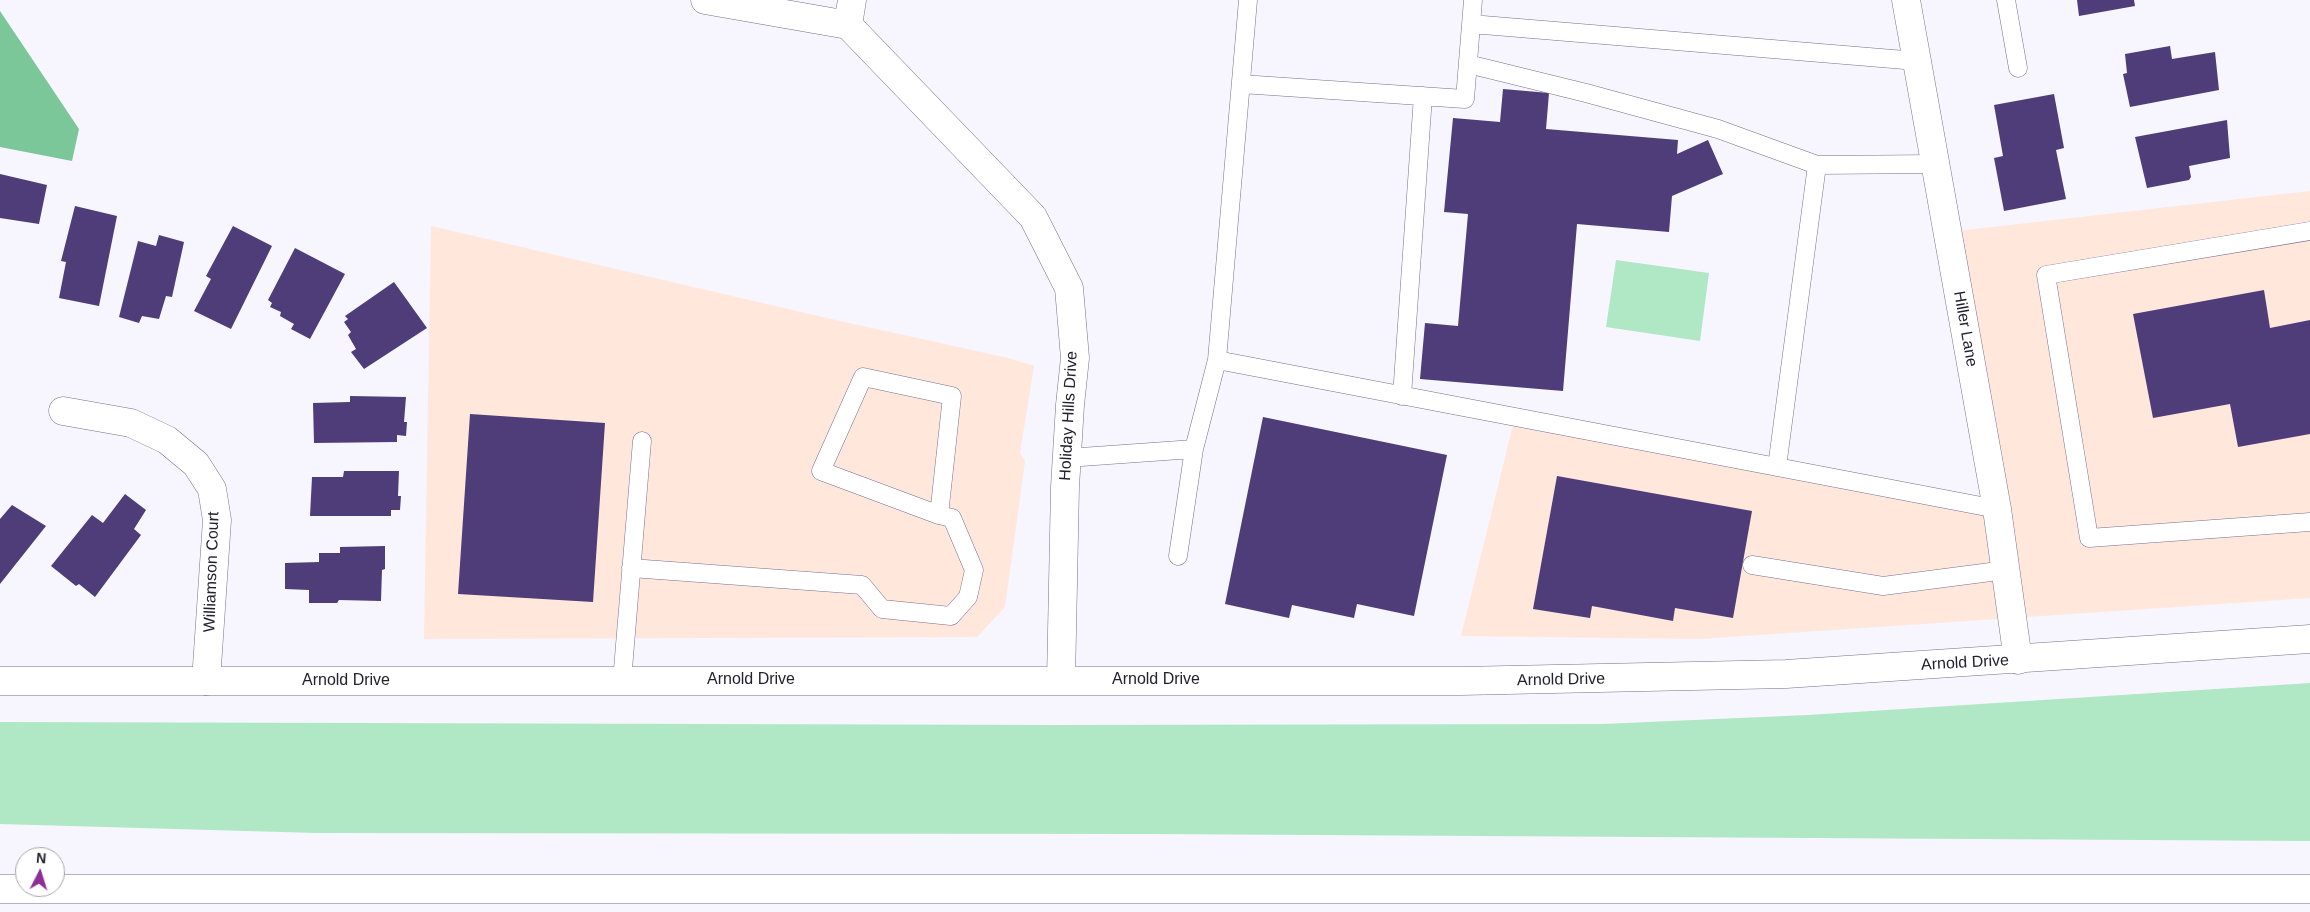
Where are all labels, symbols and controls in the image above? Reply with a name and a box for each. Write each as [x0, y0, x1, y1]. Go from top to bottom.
street label: Hiller Lane [1949, 290, 1981, 368]
street label: Holiday Hills Drive [1056, 351, 1082, 481]
street label: Williamson Court [200, 511, 224, 633]
street label: Arnold Drive [1921, 651, 2009, 675]
street label: Arnold Drive [707, 670, 795, 690]
street label: Arnold Drive [1112, 670, 1200, 690]
street label: Arnold Drive [1517, 670, 1605, 690]
street label: Arnold Drive [302, 671, 390, 691]
north arrow [15, 847, 65, 897]
text: N [35, 850, 47, 866]

